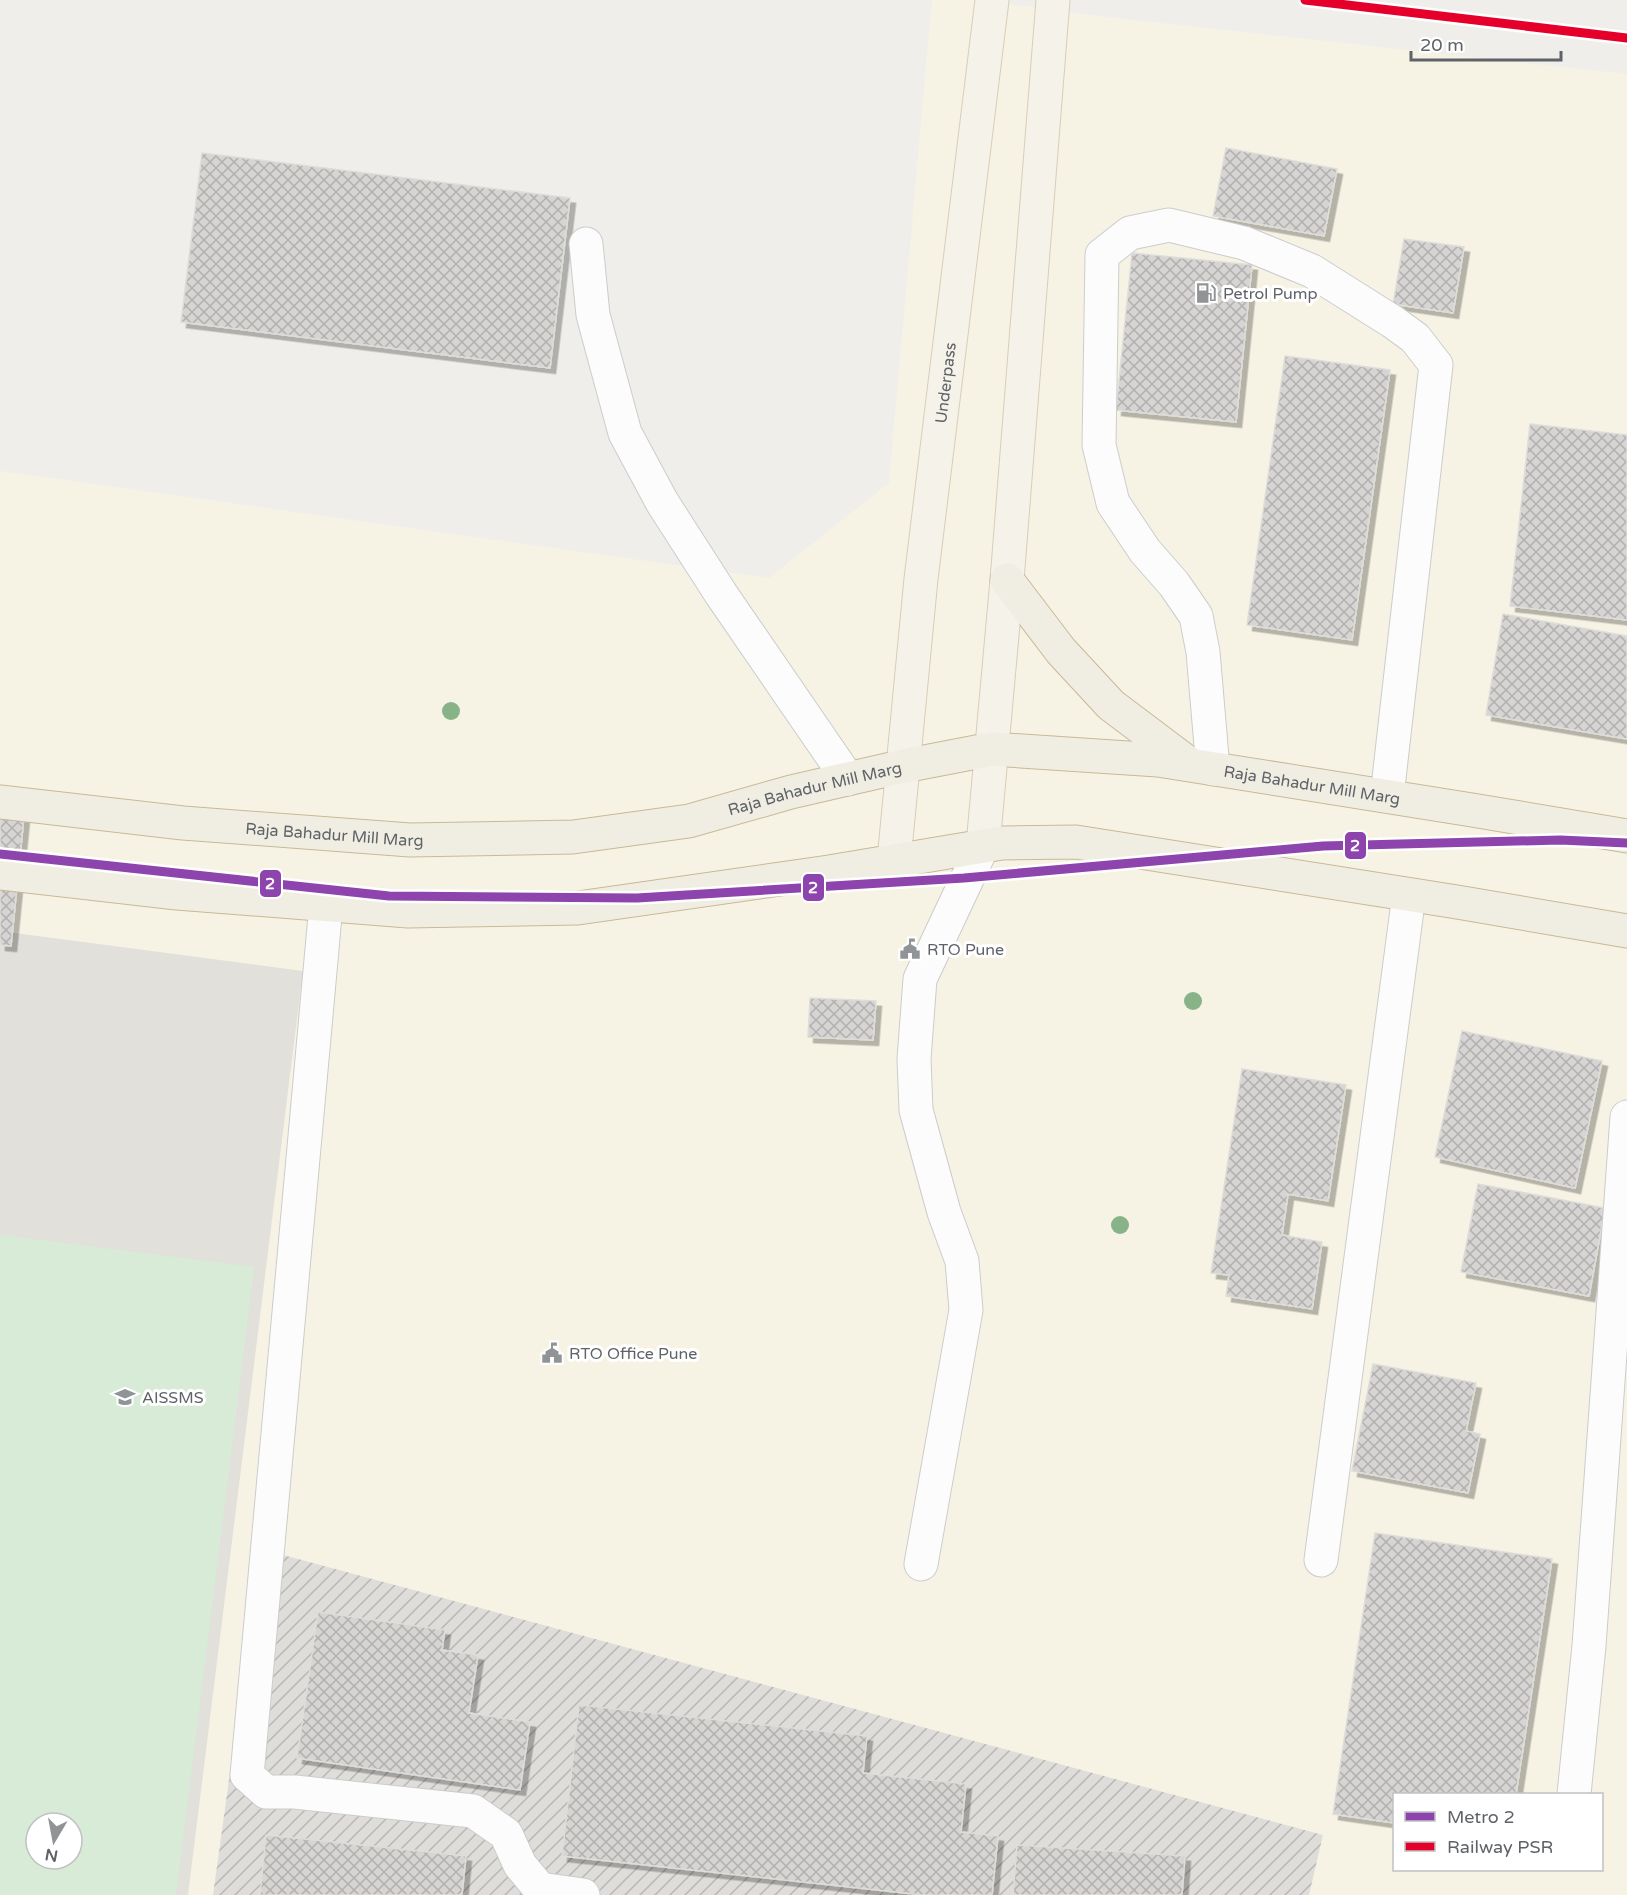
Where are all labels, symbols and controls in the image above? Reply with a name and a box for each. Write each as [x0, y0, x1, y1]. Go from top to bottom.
scale bar [1411, 24, 1561, 62]
text: 20 m [1420, 34, 1464, 56]
fuel station icon: Petrol Pump [1194, 281, 1218, 305]
place label: Petrol Pump [1223, 284, 1318, 304]
street label: Underpass [931, 341, 961, 424]
street label: Raja Bahadur Mill Marg [726, 758, 904, 820]
street label: Raja Bahadur Mill Marg [1222, 762, 1402, 809]
street label: Raja Bahadur Mill Marg [245, 819, 424, 851]
line badge: 2 [1344, 831, 1367, 860]
text: 2 [1350, 836, 1360, 856]
line badge: 2 [259, 869, 282, 898]
line badge: 2 [802, 873, 825, 902]
text: 2 [265, 874, 275, 894]
text: 2 [808, 878, 818, 898]
public building icon: RTO Pune [898, 937, 922, 961]
place label: RTO Pune [927, 940, 1004, 960]
public building icon: RTO Office Pune [540, 1341, 564, 1365]
place label: RTO Office Pune [569, 1344, 697, 1364]
school or university icon: AISSMS [113, 1385, 137, 1409]
place label: AISSMS [142, 1388, 204, 1408]
legend [1393, 1793, 1603, 1871]
text: Metro 2 [1447, 1806, 1515, 1828]
north arrow [24, 1811, 84, 1871]
text: Railway PSR [1447, 1836, 1553, 1858]
text: N [44, 1844, 60, 1866]

